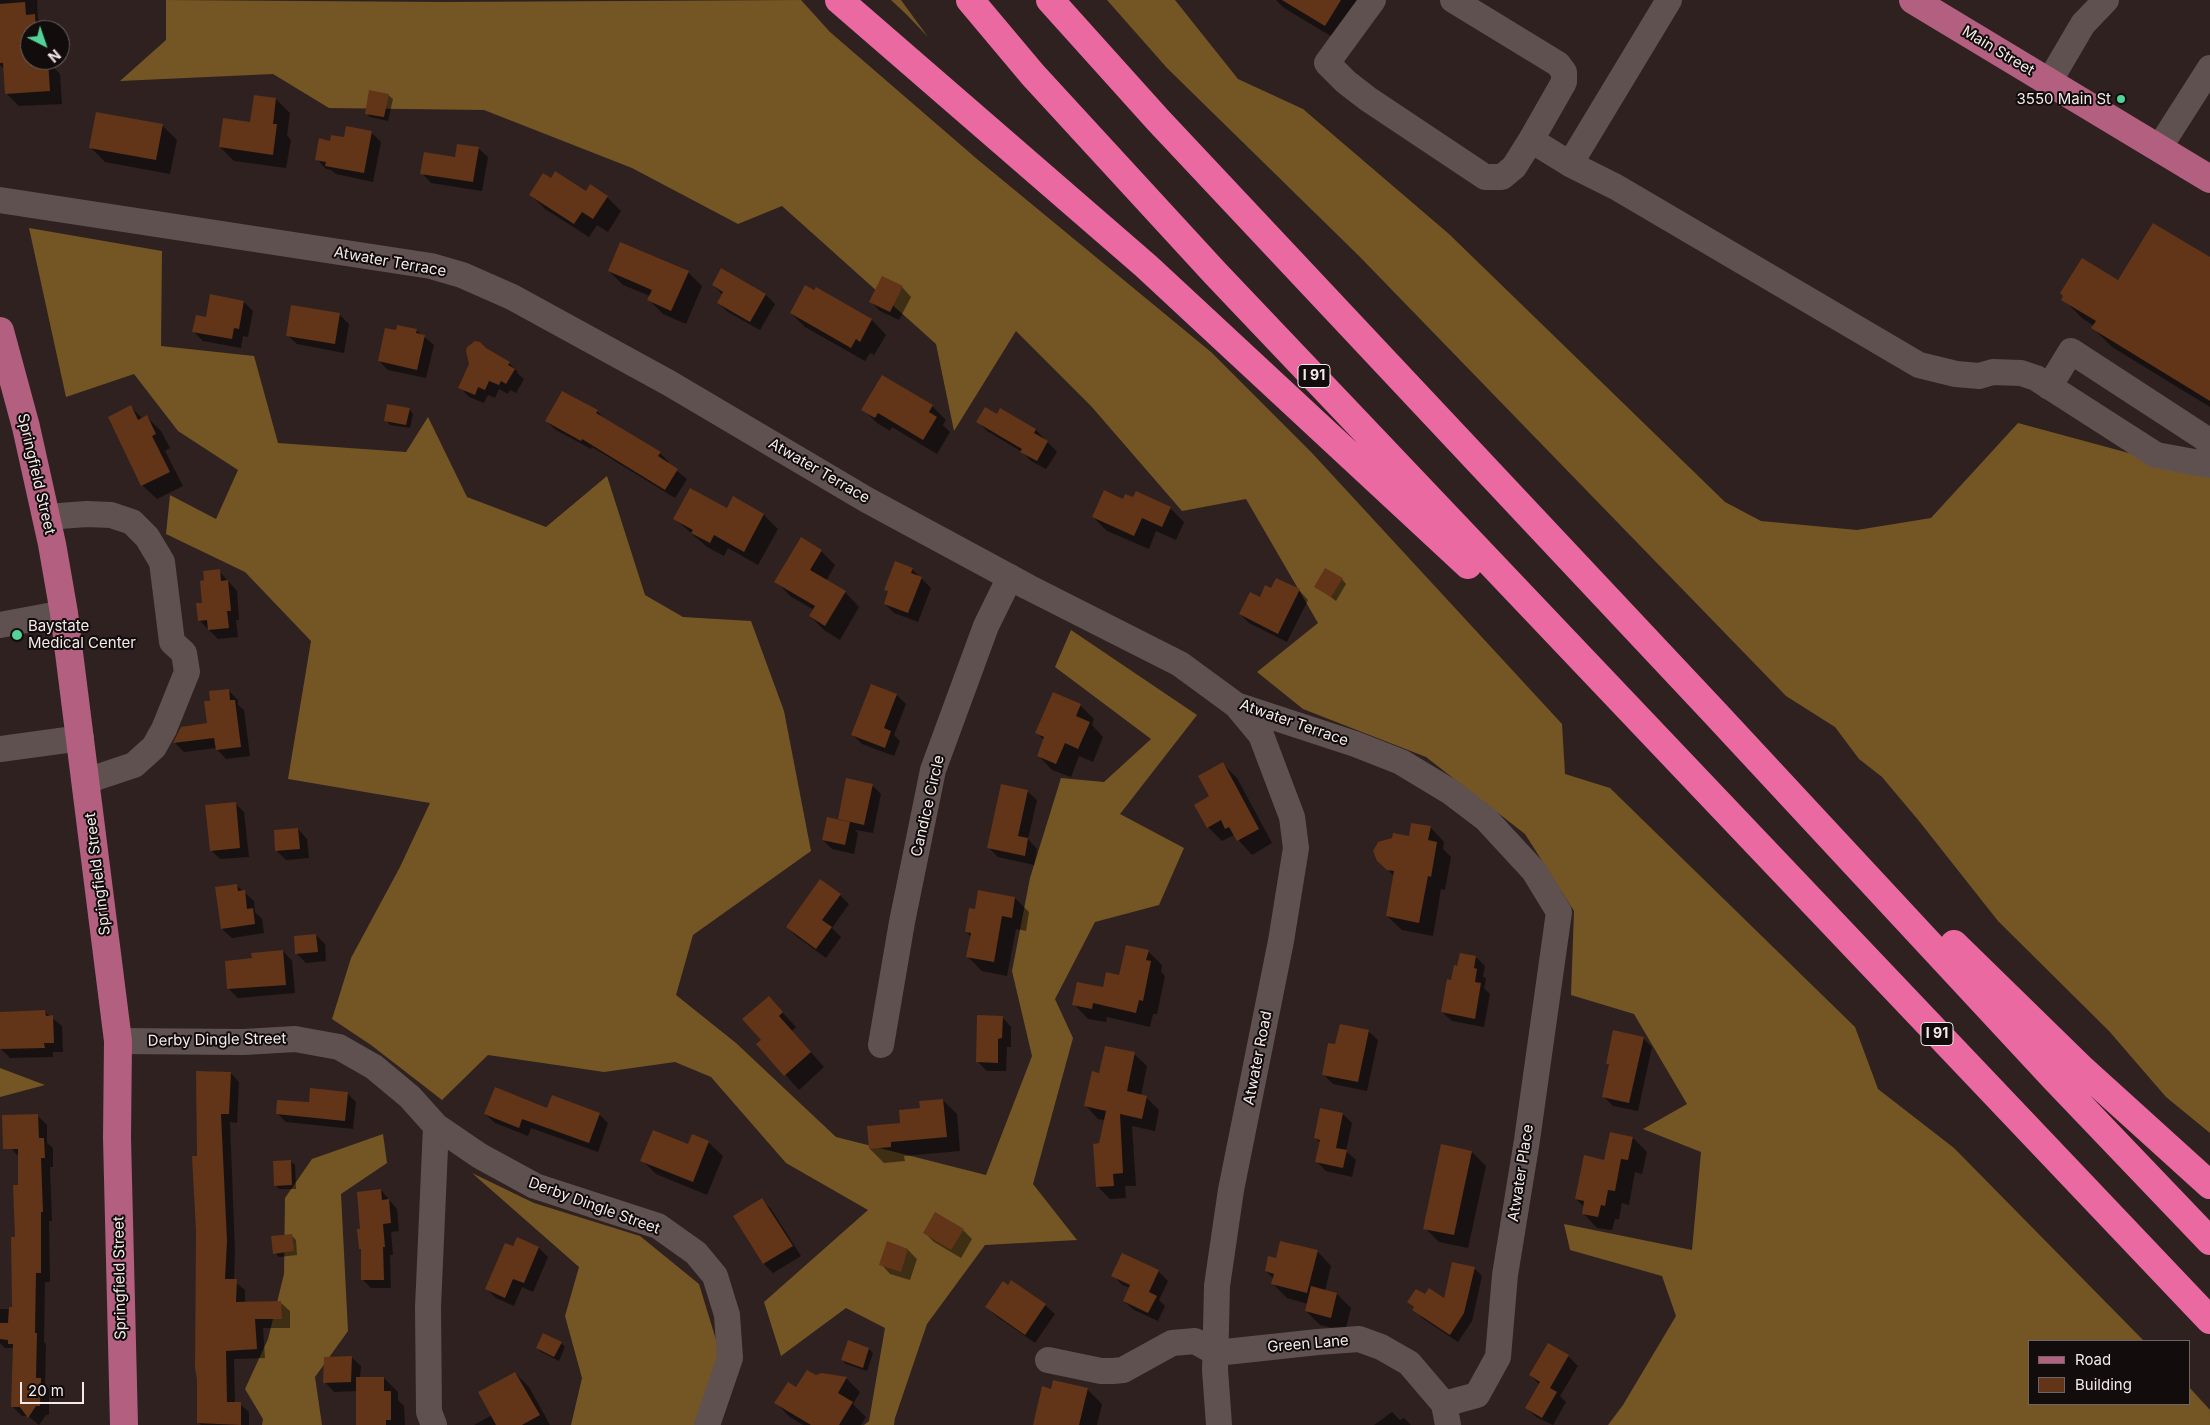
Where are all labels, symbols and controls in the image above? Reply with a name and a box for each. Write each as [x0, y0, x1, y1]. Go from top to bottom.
north arrow [20, 20, 70, 70]
street label: Main Street [1959, 22, 2037, 80]
text: N [45, 46, 64, 66]
place label: 3550 Main St [2017, 90, 2111, 108]
marker: 3550 Main St [2115, 93, 2127, 105]
street label: Atwater Terrace [332, 243, 448, 281]
road number: I 91 [1298, 364, 1330, 388]
street label: Springfield Street [13, 412, 59, 536]
street label: Atwater Terrace [765, 435, 873, 507]
place label: Baystate Medical Center [28, 617, 136, 652]
marker: Baystate Medical Center [10, 628, 24, 642]
street label: Atwater Terrace [1237, 696, 1351, 750]
street label: Candice Circle [908, 754, 948, 858]
street label: Springfield Street [82, 812, 114, 936]
street label: Atwater Road [1240, 1009, 1276, 1107]
road number: I 91 [1921, 1022, 1953, 1046]
street label: Derby Dingle Street [148, 1030, 286, 1050]
street label: Atwater Place [1504, 1123, 1538, 1223]
street label: Derby Dingle Street [526, 1174, 662, 1238]
street label: Springfield Street [110, 1216, 130, 1340]
street label: Green Lane [1267, 1331, 1349, 1357]
legend [2028, 1340, 2190, 1405]
text: Road [2075, 1350, 2111, 1369]
scale bar [22, 1372, 86, 1404]
text: Building [2075, 1375, 2132, 1394]
text: 20 m [28, 1381, 64, 1400]

